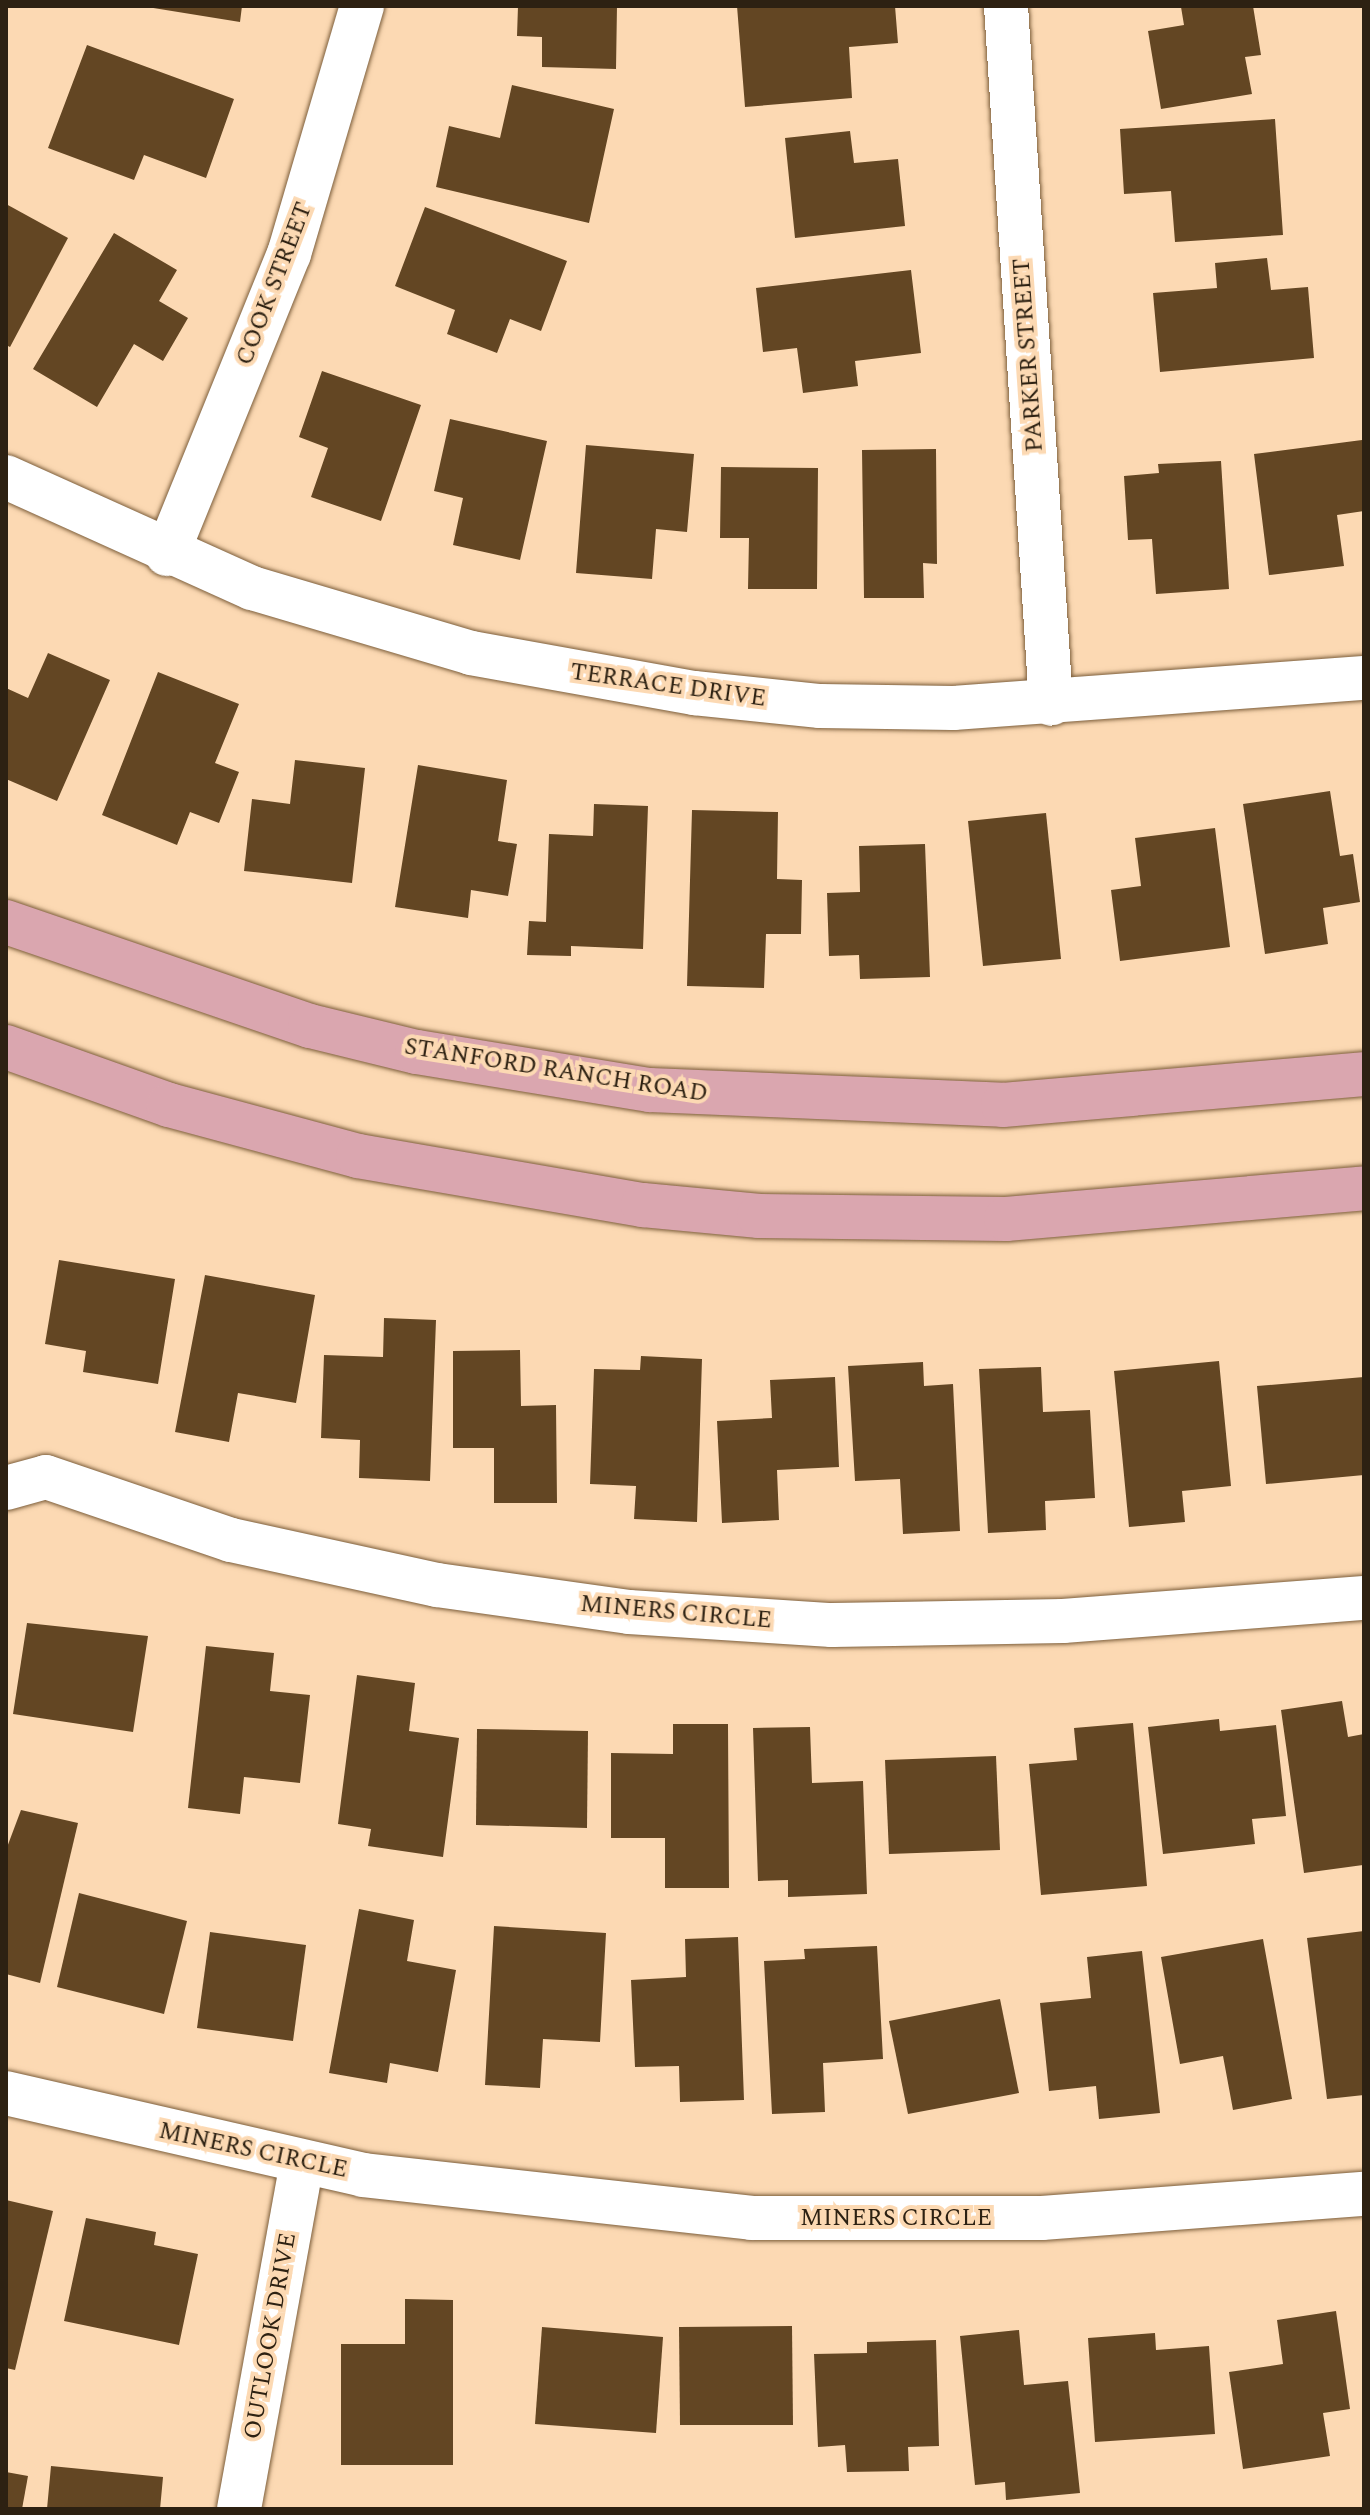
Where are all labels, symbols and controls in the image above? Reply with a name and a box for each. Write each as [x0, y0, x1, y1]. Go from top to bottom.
street label: COOK STREET [231, 199, 319, 369]
street label: PARKER STREET [1008, 257, 1050, 453]
street label: TERRACE DRIVE [568, 658, 768, 714]
street label: STANFORD RANCH ROAD [402, 1033, 710, 1109]
street label: MINERS CIRCLE [579, 1590, 773, 1636]
street label: MINERS CIRCLE [156, 2117, 350, 2185]
street label: MINERS CIRCLE [800, 2205, 992, 2233]
street label: OUTLOOK DRIVE [239, 2230, 303, 2442]

